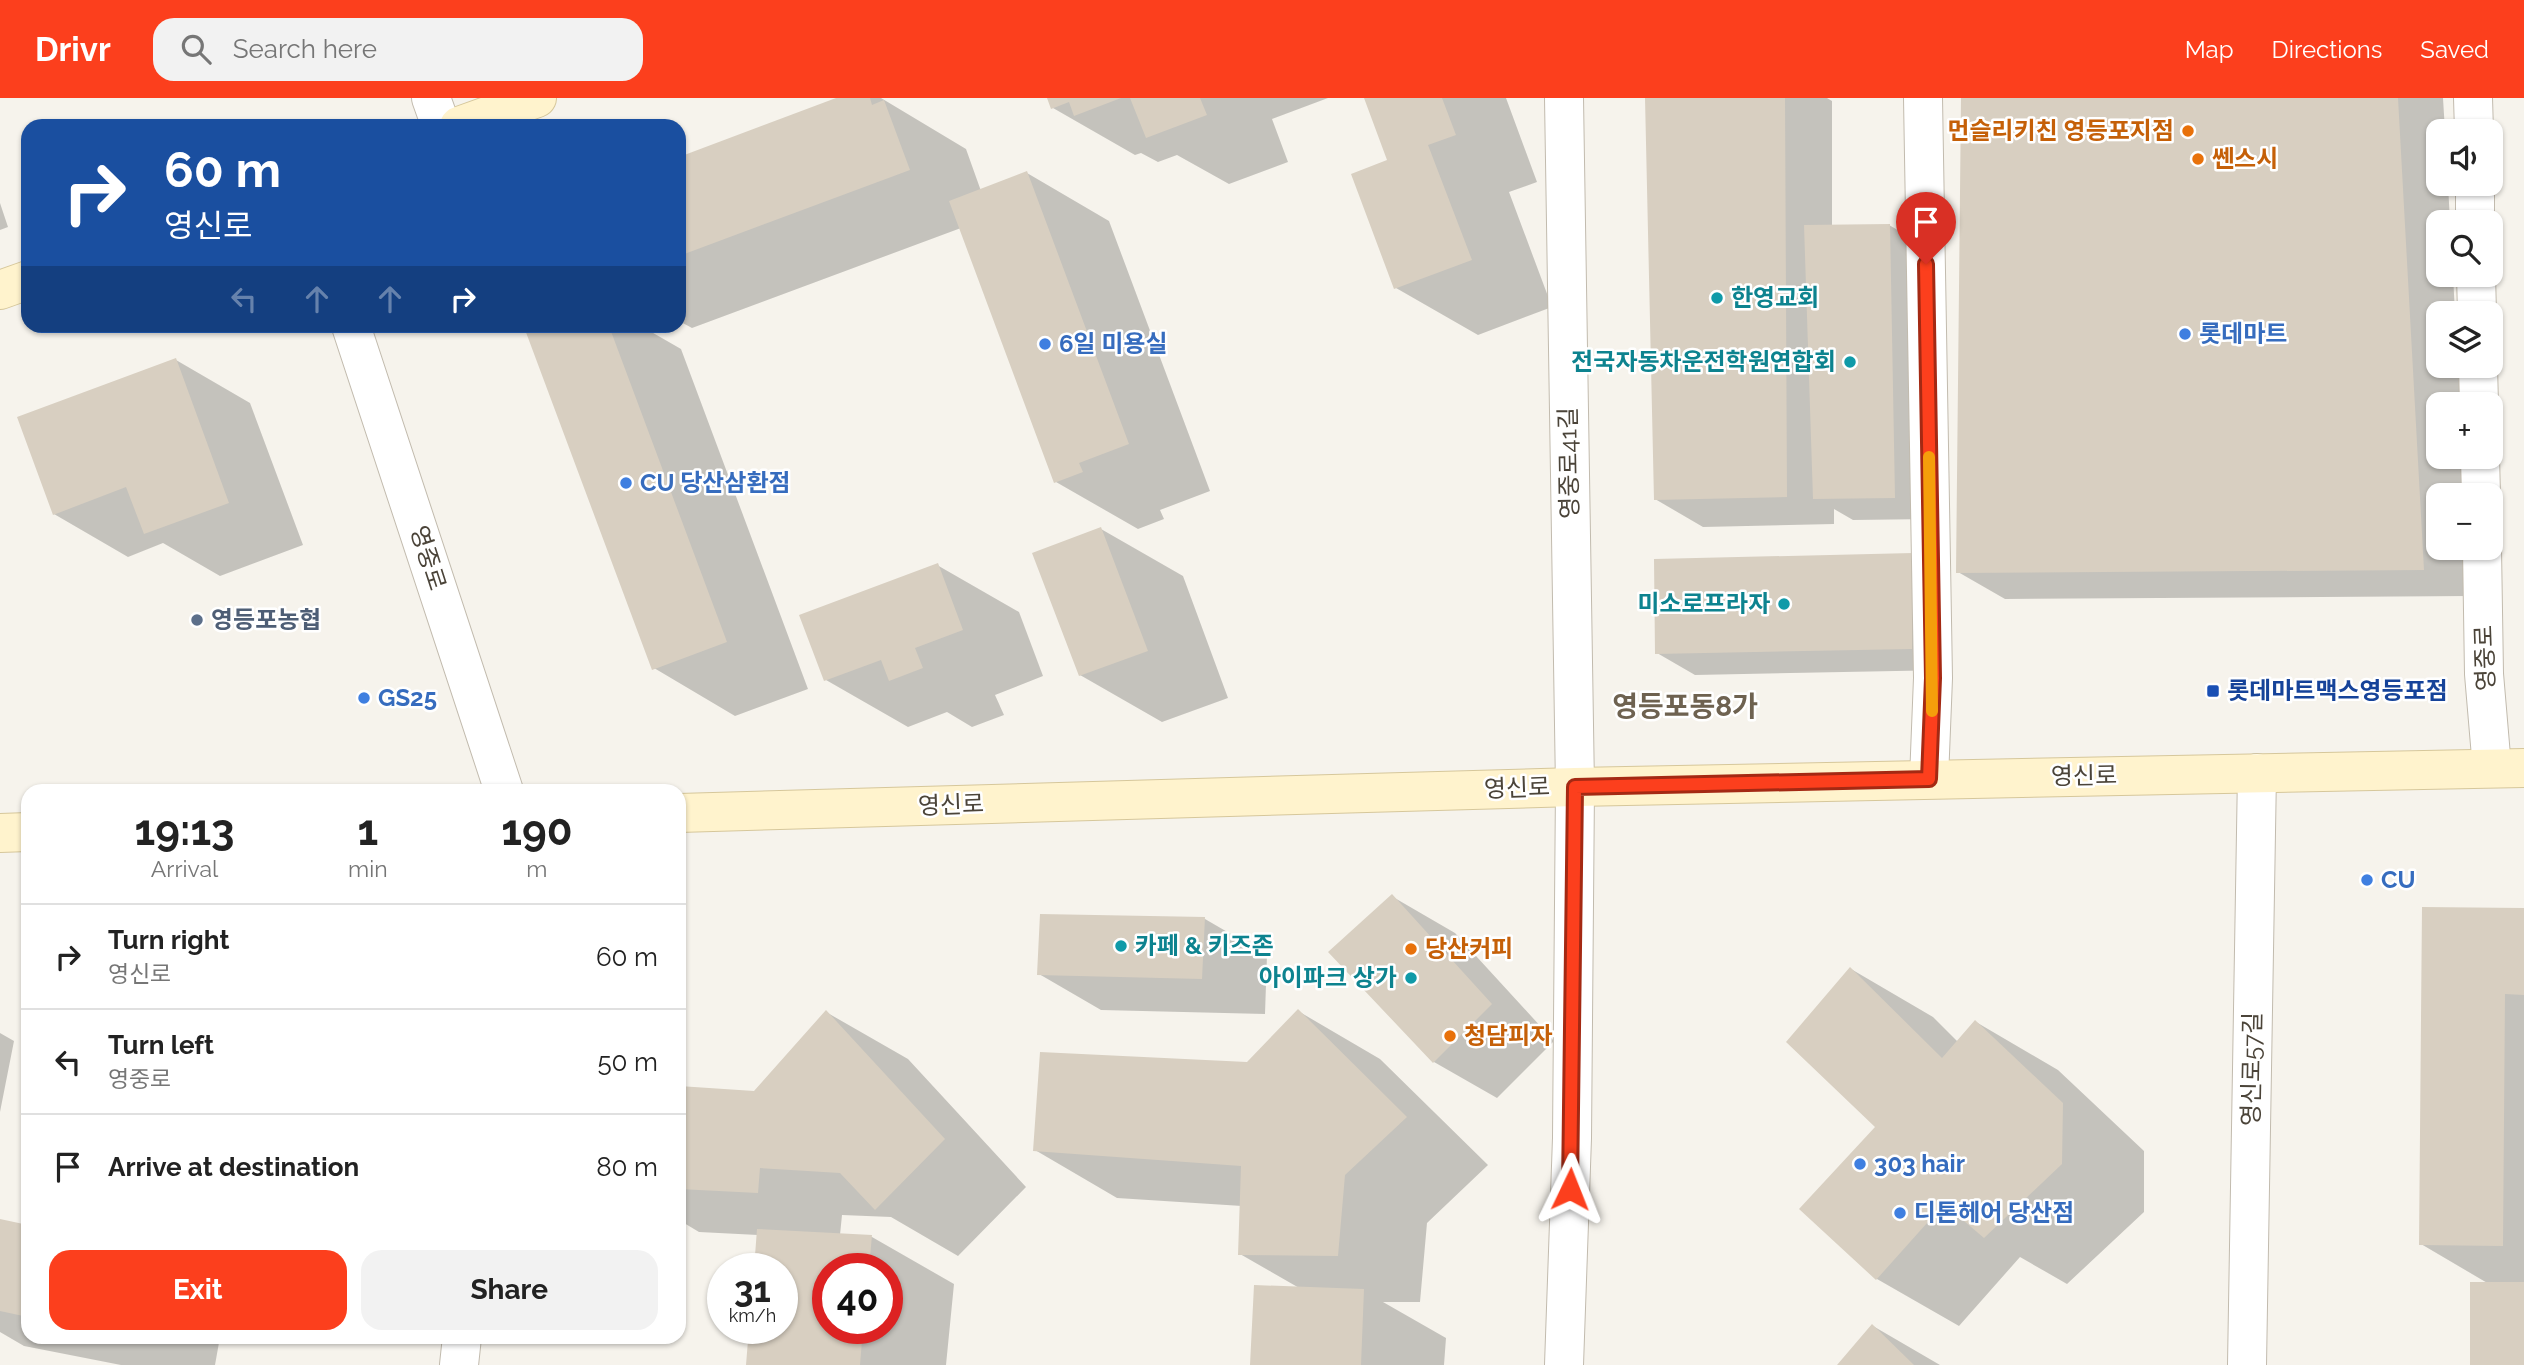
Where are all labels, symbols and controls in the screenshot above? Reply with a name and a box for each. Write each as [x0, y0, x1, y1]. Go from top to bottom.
search box [153, 18, 643, 81]
text: Drivr [35, 30, 111, 69]
icon: search [177, 30, 215, 68]
text: Search here [233, 34, 377, 64]
text: Map [2185, 35, 2234, 64]
text: Directions [2272, 35, 2382, 64]
text: Saved [2420, 35, 2489, 64]
place label: 먼슬리키친 영등포지점 [1947, 116, 2174, 145]
map controls [2426, 119, 2503, 560]
button: sound [2426, 119, 2503, 196]
marker: 먼슬리키친 영등포지점 [2180, 123, 2196, 139]
text: 60 m [164, 141, 281, 198]
place label: 쎈스시 [2212, 144, 2278, 173]
icon: right [49, 147, 140, 238]
marker: 쎈스시 [2190, 151, 2206, 167]
pin [1896, 192, 1956, 264]
icon: arrive [1907, 203, 1945, 241]
text: 영신로 [164, 207, 252, 244]
button: search [2426, 210, 2503, 287]
icon: left [225, 280, 263, 318]
icon: ahead [298, 280, 336, 318]
icon: ahead [371, 280, 409, 318]
icon: right [444, 280, 482, 318]
place label: 한영교회 [1731, 283, 1819, 312]
marker: 한영교회 [1709, 290, 1725, 306]
button: layers [2426, 301, 2503, 378]
place label: 롯데마트 [2199, 319, 2287, 348]
marker: 롯데마트 [2177, 326, 2193, 342]
place label: 6일 미용실 [1059, 329, 1168, 358]
marker: 6일 미용실 [1037, 336, 1053, 352]
place label: 전국자동차운전학원연합회 [1571, 347, 1836, 376]
marker: 전국자동차운전학원연합회 [1842, 354, 1858, 370]
button: + [2426, 392, 2503, 469]
street label: 영중로41길 [1553, 407, 1584, 519]
place label: CU 당산삼환점 [640, 468, 791, 497]
marker: CU 당산삼환점 [618, 475, 634, 491]
button: − [2426, 483, 2503, 560]
street label: 영중로 [404, 522, 453, 594]
place label: 미소로프라자 [1638, 589, 1770, 618]
marker: 미소로프라자 [1776, 596, 1792, 612]
place label: 영등포농협 [211, 605, 321, 634]
marker: 영등포농협 [189, 612, 205, 628]
street label: 영중로 [2469, 624, 2500, 692]
place label: 롯데마트맥스영등포점 [2227, 676, 2448, 705]
place label: GS25 [378, 683, 437, 712]
marker: 롯데마트맥스영등포점 [2205, 683, 2221, 699]
marker: GS25 [356, 690, 372, 706]
district label: 영등포동8가 [1612, 690, 1758, 723]
street label: 영신로 [2051, 760, 2117, 791]
street label: 영신로 [1483, 772, 1551, 803]
street label: 영신로 [917, 789, 985, 820]
text: 19:13 [135, 806, 235, 855]
text: 1 [357, 806, 378, 855]
text: 190 [501, 806, 572, 855]
text: Arrival [151, 855, 218, 882]
text: min [348, 855, 388, 882]
text: m [526, 855, 547, 882]
place label: CU [2381, 865, 2415, 894]
marker: CU [2359, 872, 2375, 888]
text: Turn right [108, 925, 229, 955]
place label: 카페 & 키즈존 [1135, 931, 1274, 960]
place label: 당산커피 [1425, 934, 1513, 963]
icon: right [49, 938, 87, 976]
marker: 카페 & 키즈존 [1113, 938, 1129, 954]
marker: 당산커피 [1403, 941, 1419, 957]
text: 60 m [596, 942, 658, 972]
text: 영신로 [108, 960, 171, 987]
place label: 아이파크 상가 [1259, 963, 1397, 992]
marker: 아이파크 상가 [1403, 970, 1419, 986]
street label: 영신로57길 [2236, 1012, 2267, 1126]
place label: 청담피자 [1464, 1021, 1552, 1050]
marker: 청담피자 [1442, 1028, 1458, 1044]
text: Turn left [108, 1030, 214, 1060]
icon: left [49, 1043, 87, 1081]
text: 50 m [597, 1047, 658, 1077]
text: 영중로 [108, 1065, 171, 1092]
icon: arrive [49, 1148, 87, 1186]
place label: 303 hair [1874, 1149, 1965, 1178]
text: Arrive at destination [108, 1152, 359, 1182]
text: 80 m [596, 1152, 658, 1182]
position arrow [1533, 1152, 1607, 1226]
marker: 303 hair [1852, 1156, 1868, 1172]
place label: 디톤헤어 당산점 [1914, 1198, 2074, 1227]
marker: 디톤헤어 당산점 [1892, 1205, 1908, 1221]
button: Exit [49, 1250, 347, 1330]
button: Share [361, 1250, 658, 1330]
speed limit sign: 40 [812, 1253, 903, 1344]
text: 31 [734, 1269, 771, 1310]
text: km/h [729, 1305, 776, 1326]

